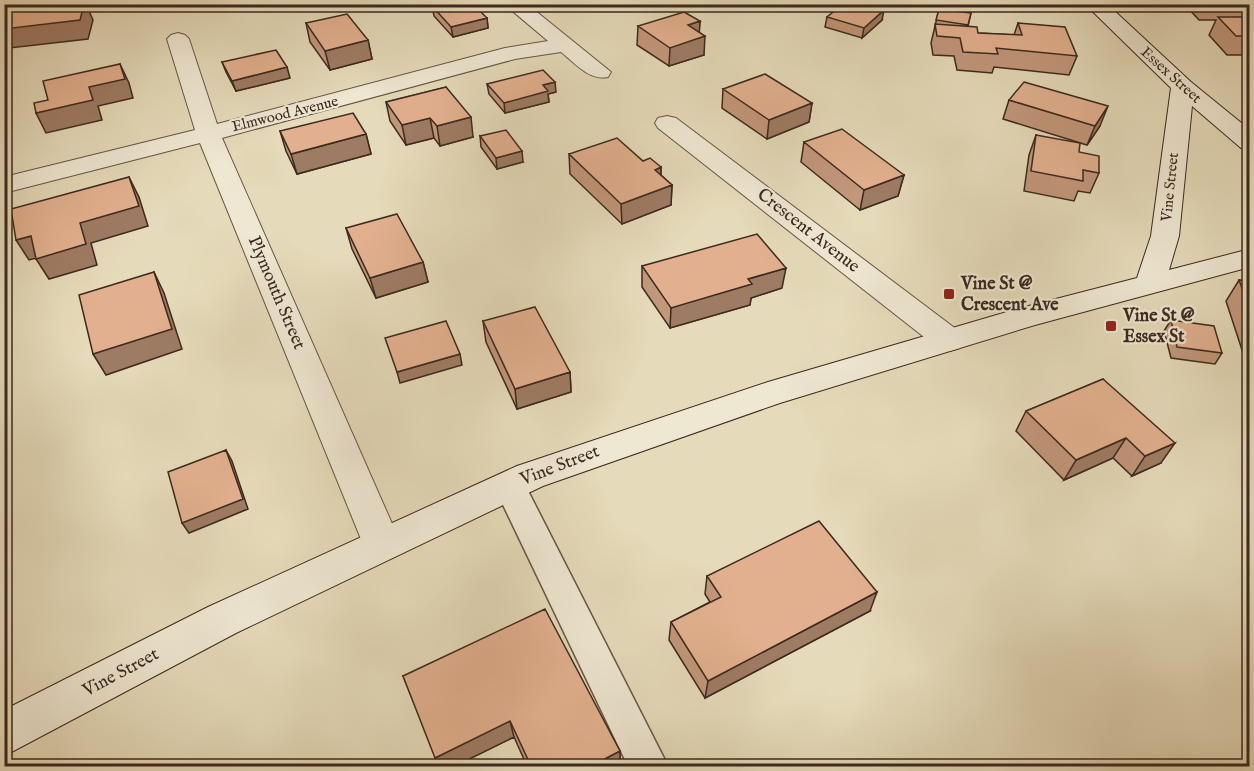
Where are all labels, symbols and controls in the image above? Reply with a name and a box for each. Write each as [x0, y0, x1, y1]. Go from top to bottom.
street label: Essex Street [1137, 43, 1205, 107]
street label: Elmwood Avenue [230, 92, 340, 136]
street label: Vine Street [1157, 152, 1183, 223]
street label: Crescent Avenue [752, 184, 864, 278]
street label: Plymouth Street [242, 233, 310, 353]
place label: Vine St @ Crescent Ave [960, 273, 1059, 317]
marker: Vine St @ Crescent Ave [942, 287, 956, 301]
place label: Vine St @ Essex St [1122, 305, 1195, 349]
marker: Vine St @ Essex St [1104, 319, 1118, 333]
street label: Vine Street [516, 440, 603, 492]
street label: Vine Street [78, 643, 163, 703]

